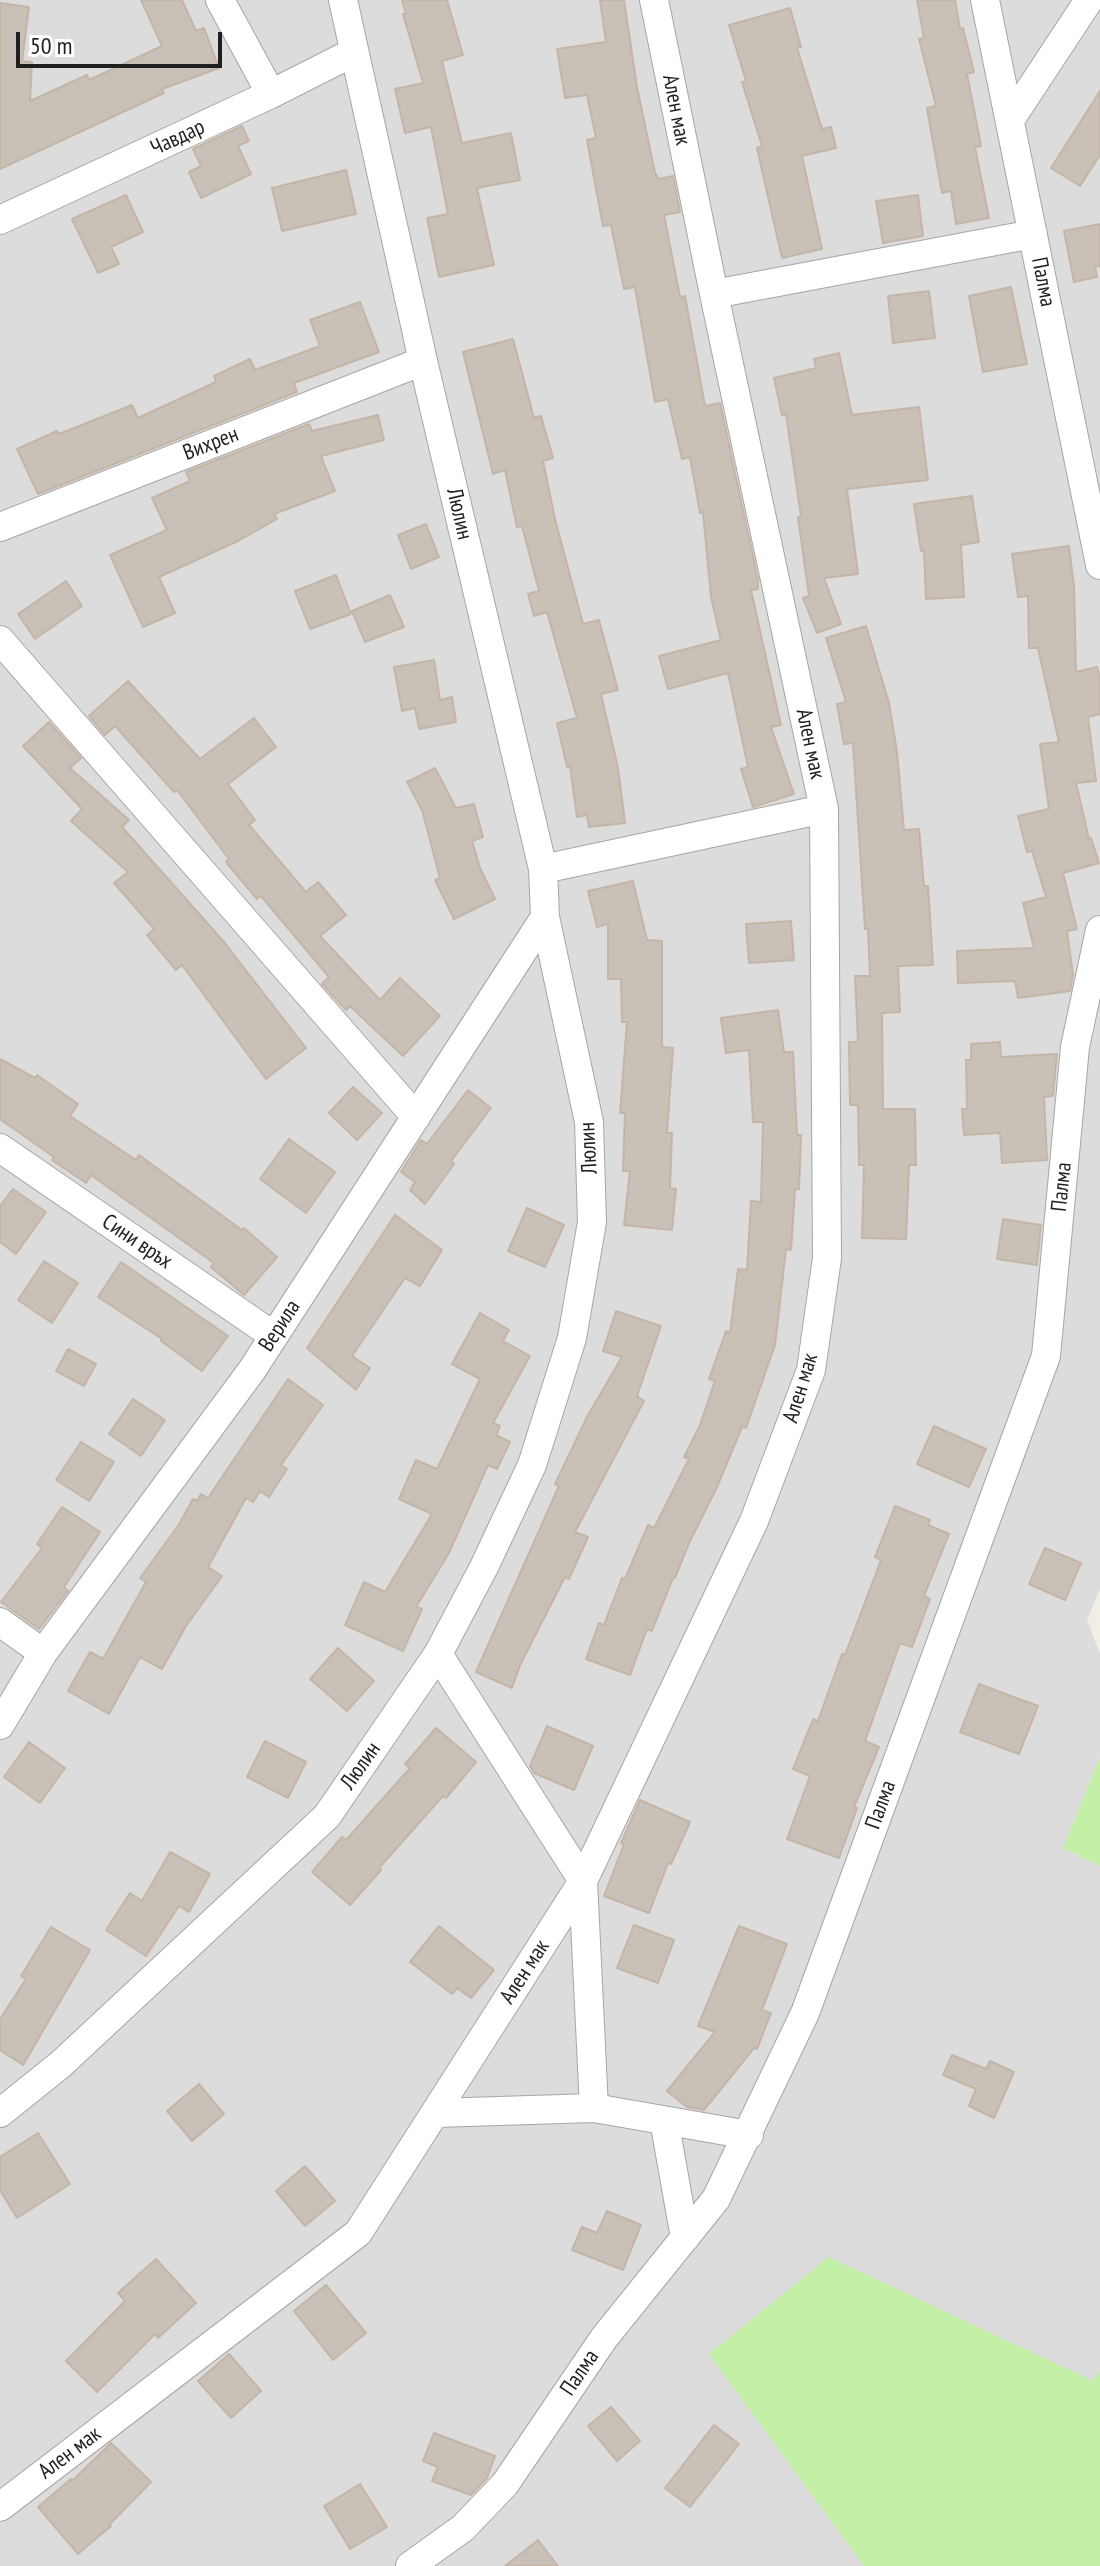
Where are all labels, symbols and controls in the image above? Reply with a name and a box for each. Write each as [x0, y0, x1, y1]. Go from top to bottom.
scale bar [20, 16, 226, 66]
text: 50 m [30, 30, 72, 61]
street label: Ален мак [656, 72, 696, 148]
street label: Чавдар [147, 114, 209, 162]
street label: Палма [1025, 255, 1061, 309]
street label: Вихрен [180, 421, 242, 467]
street label: Люлин [440, 486, 478, 542]
street label: Ален мак [790, 706, 830, 782]
street label: Люлин [574, 1121, 604, 1175]
street label: Палма [1046, 1161, 1078, 1213]
street label: Сини връх [97, 1209, 177, 1275]
street label: Верила [254, 1295, 306, 1357]
street label: Ален мак [778, 1350, 824, 1426]
street label: Люлин [335, 1737, 387, 1795]
street label: Палма [860, 1777, 902, 1833]
street label: Ален мак [495, 1935, 555, 2009]
street label: Палма [555, 2345, 605, 2401]
street label: Ален мак [34, 2421, 106, 2485]

